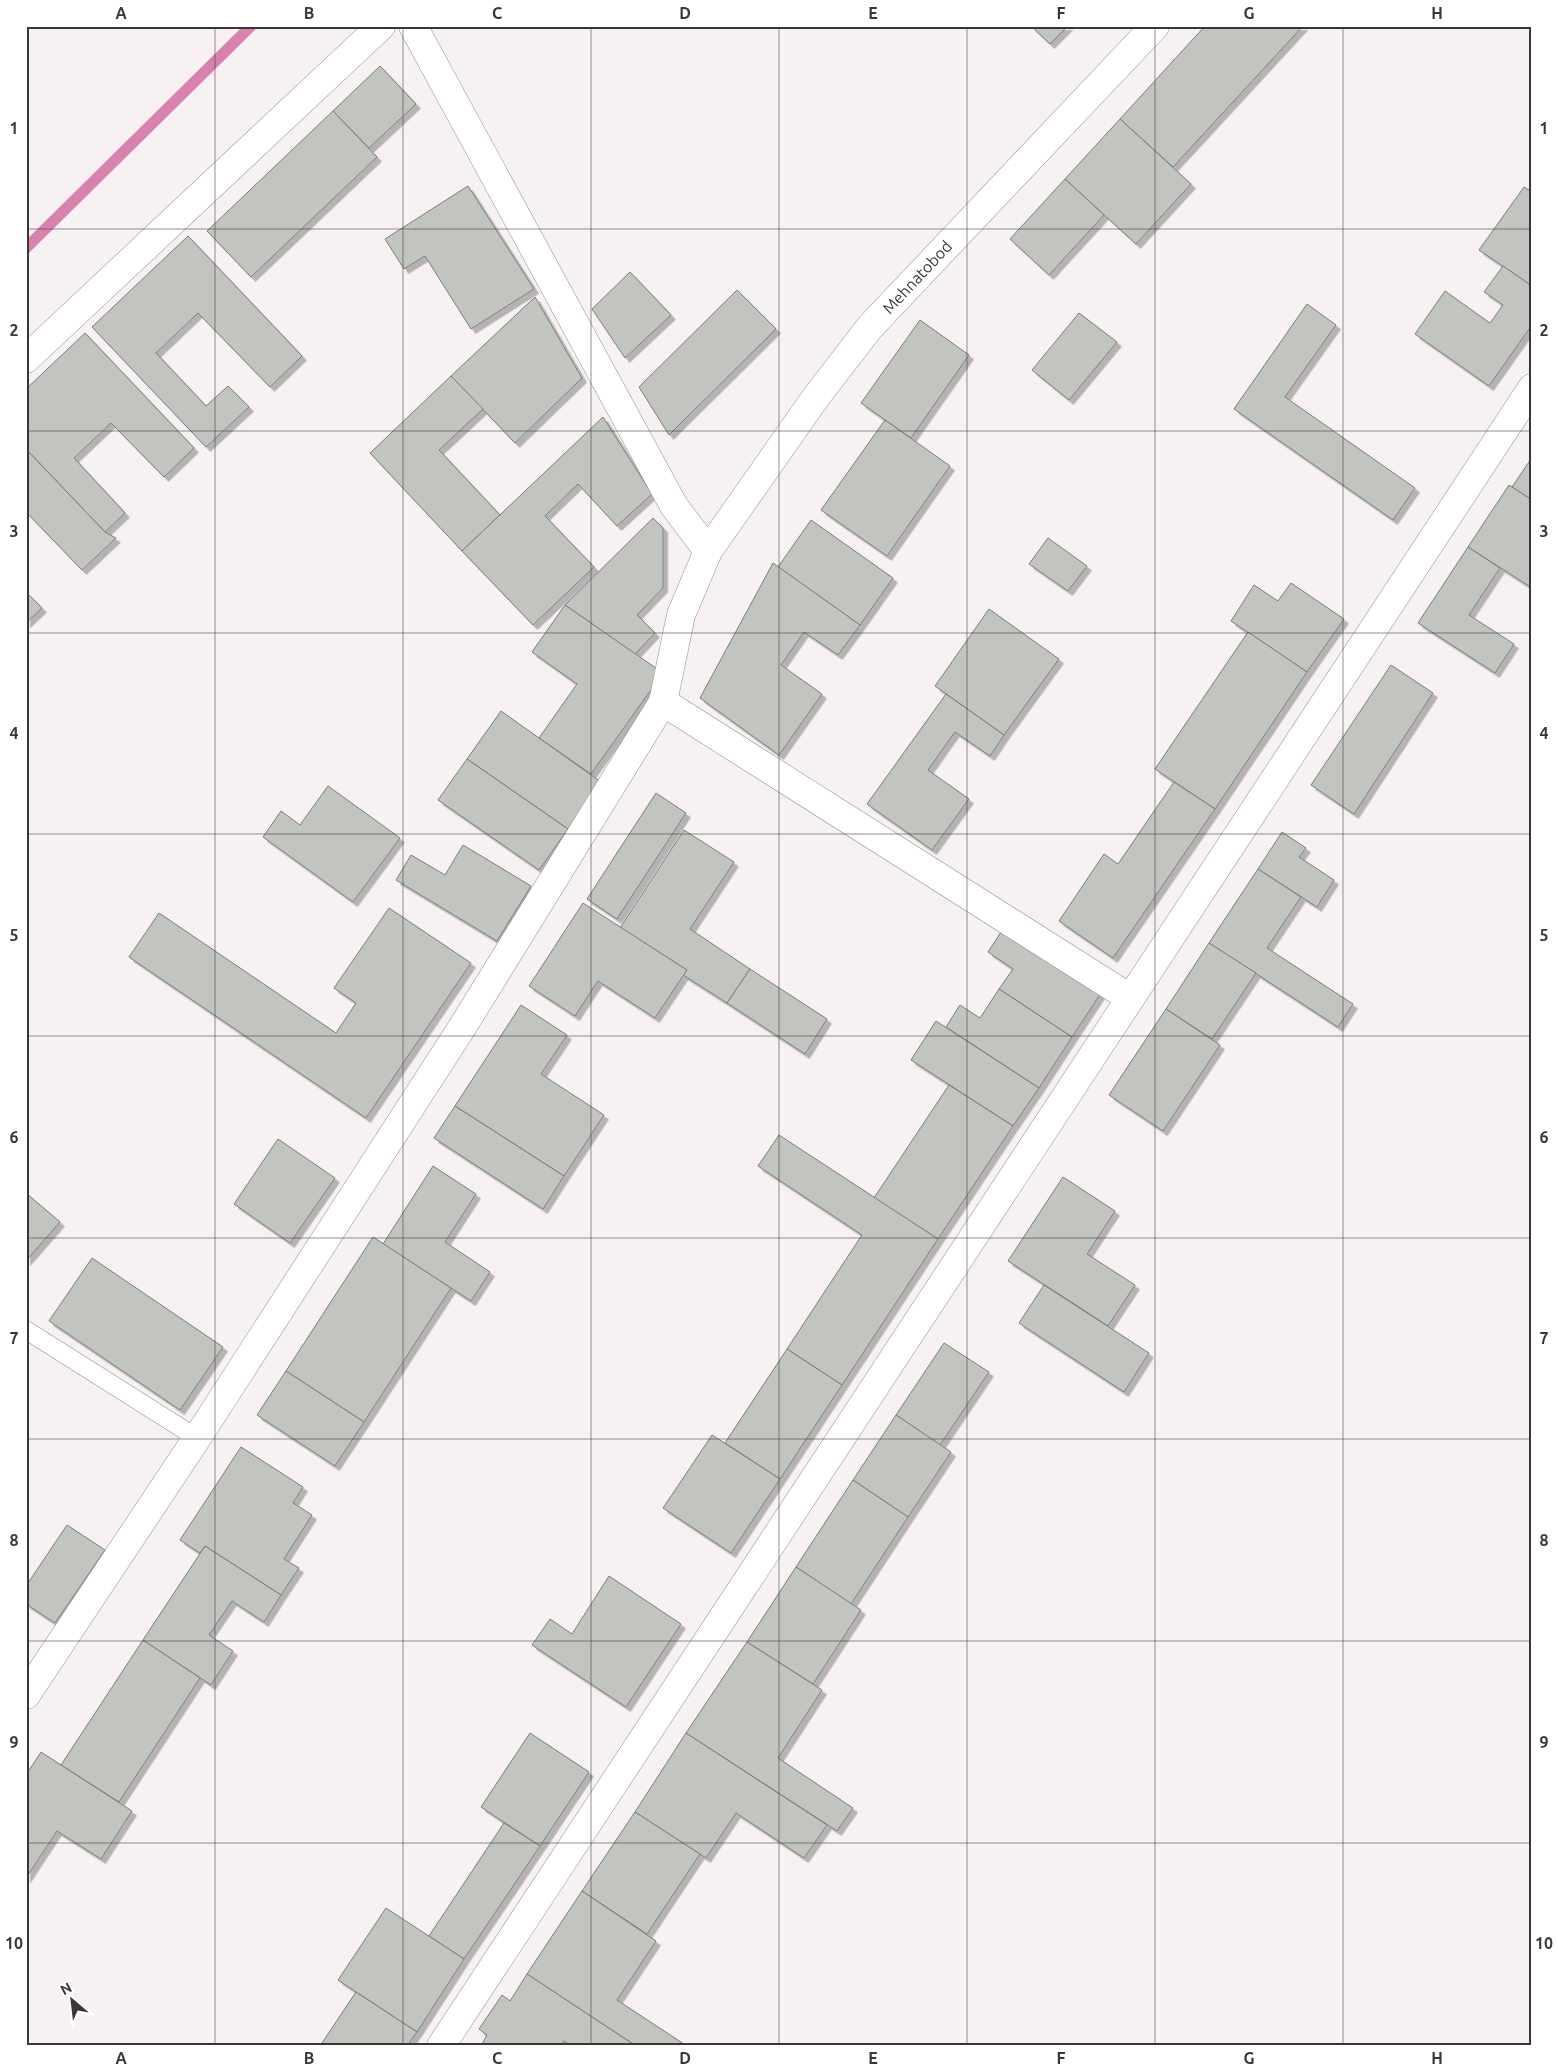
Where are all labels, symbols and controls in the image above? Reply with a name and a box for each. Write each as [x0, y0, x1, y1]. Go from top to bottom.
text: A [115, 4, 127, 22]
text: B [304, 4, 314, 22]
text: C [492, 4, 502, 22]
text: D [679, 4, 691, 22]
text: E [868, 4, 878, 22]
text: F [1057, 4, 1066, 22]
text: G [1243, 4, 1255, 22]
text: H [1431, 4, 1443, 22]
text: 1 [9, 119, 19, 137]
text: 1 [1539, 119, 1549, 137]
street label: Mehnatobod [879, 237, 955, 317]
text: 2 [9, 321, 19, 339]
text: 2 [1539, 321, 1549, 339]
text: 3 [9, 522, 19, 540]
text: 3 [1539, 522, 1549, 540]
text: 4 [9, 724, 19, 742]
text: 4 [1539, 724, 1549, 742]
text: 5 [9, 926, 19, 944]
text: 5 [1539, 926, 1549, 944]
text: 6 [9, 1128, 19, 1146]
text: 6 [1539, 1128, 1549, 1146]
text: 7 [9, 1329, 19, 1347]
text: 7 [1539, 1329, 1549, 1347]
text: 8 [9, 1531, 19, 1549]
text: 8 [1539, 1531, 1549, 1549]
text: 9 [9, 1733, 19, 1751]
text: 9 [1539, 1733, 1549, 1751]
text: 10 [5, 1934, 23, 1952]
text: 10 [1535, 1934, 1553, 1952]
north arrow [48, 1974, 98, 2024]
text: N [58, 1979, 74, 1998]
text: A [115, 2049, 127, 2067]
text: B [304, 2049, 314, 2067]
text: C [492, 2049, 502, 2067]
text: D [679, 2049, 691, 2067]
text: E [868, 2049, 878, 2067]
text: F [1057, 2049, 1066, 2067]
text: G [1243, 2049, 1255, 2067]
text: H [1431, 2049, 1443, 2067]

